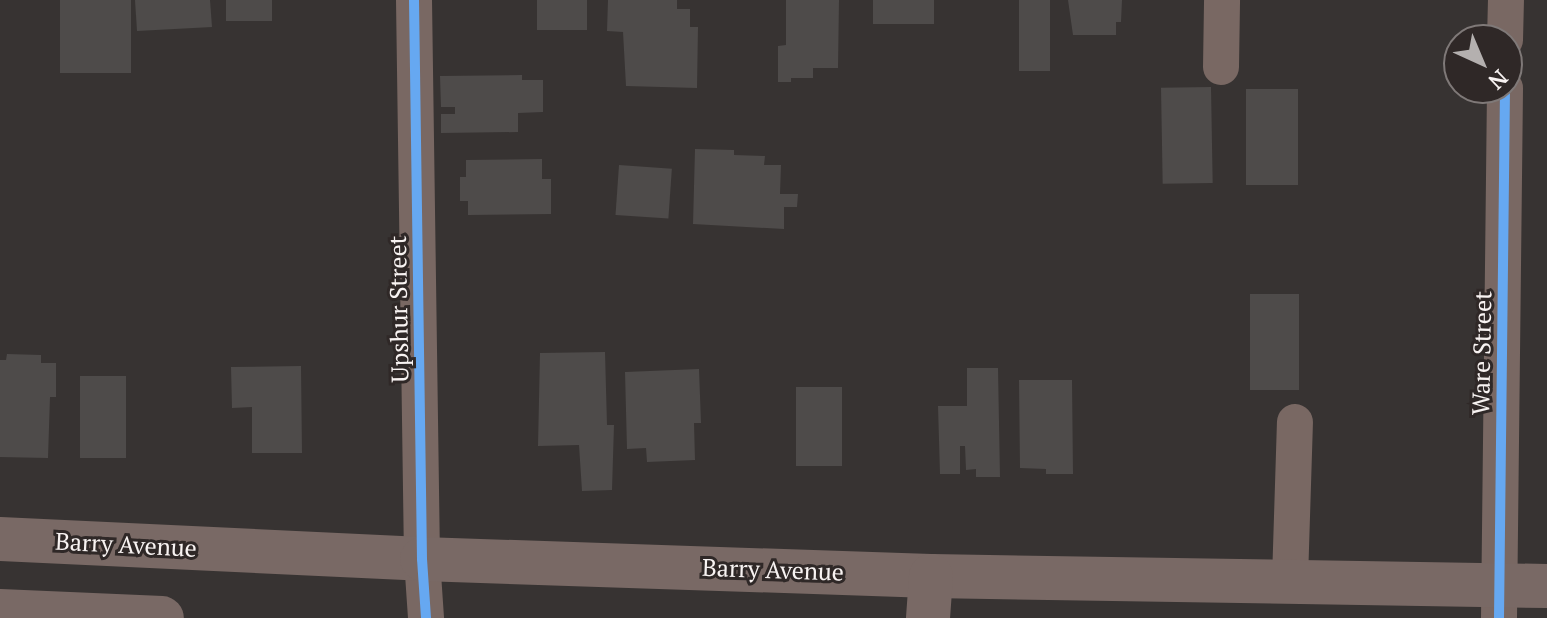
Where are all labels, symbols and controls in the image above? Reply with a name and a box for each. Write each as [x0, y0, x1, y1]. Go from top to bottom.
north arrow [1443, 24, 1523, 104]
text: N [1483, 64, 1515, 96]
street label: Upshur Street [383, 235, 415, 383]
street label: Ware Street [1467, 291, 1497, 415]
street label: Barry Avenue [54, 527, 198, 563]
street label: Barry Avenue [701, 553, 845, 587]

